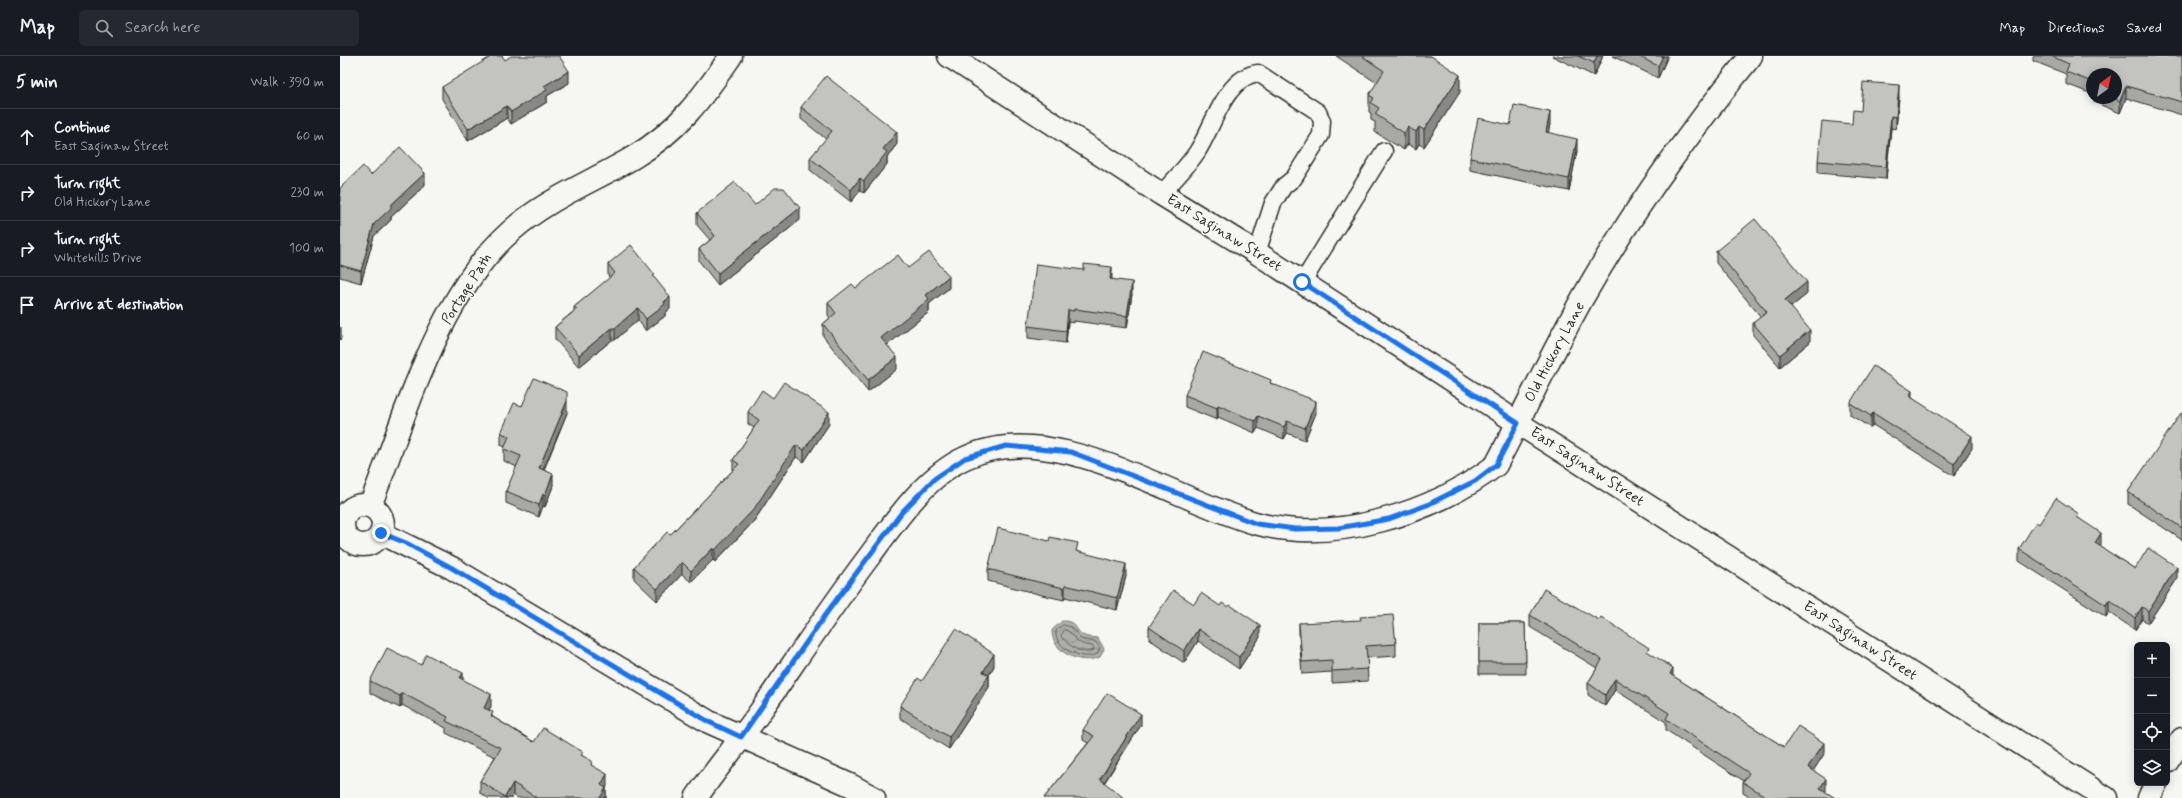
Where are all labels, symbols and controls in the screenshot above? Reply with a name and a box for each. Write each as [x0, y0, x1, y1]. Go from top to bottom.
search box [79, 10, 359, 46]
text: Map [20, 15, 55, 40]
icon: search [93, 17, 115, 39]
text: Search here [125, 18, 200, 38]
text: Map [1999, 19, 2025, 37]
text: Directions [2047, 19, 2105, 37]
text: Saved [2127, 19, 2162, 37]
north arrow [2086, 68, 2122, 104]
text: 5 min [16, 71, 58, 93]
text: Walk · 390 m [251, 74, 324, 91]
text: Continue [54, 118, 110, 138]
icon: ahead [16, 126, 38, 148]
text: 60 m [296, 128, 324, 145]
text: East Saginaw Street [54, 138, 169, 155]
text: Turn right [54, 174, 121, 194]
icon: right [16, 182, 38, 204]
text: 230 m [290, 184, 324, 201]
street label: East Saginaw Street [1162, 189, 1286, 278]
text: Old Hickory Lane [54, 194, 150, 211]
text: Turn right [54, 230, 121, 250]
icon: right [16, 238, 38, 260]
text: 100 m [289, 240, 324, 257]
text: Whitehills Drive [54, 250, 142, 267]
street label: Portage Path [437, 250, 497, 328]
route start [1293, 273, 1311, 291]
icon: arrive [16, 294, 38, 316]
text: Arrive at destination [54, 295, 183, 315]
street label: Old Hickory Lane [1520, 298, 1590, 406]
street label: East Saginaw Street [1526, 423, 1648, 512]
route end [372, 524, 390, 542]
street label: East Saginaw Street [1799, 597, 1921, 686]
map controls [2134, 642, 2170, 786]
button: + [2134, 642, 2170, 678]
button: − [2134, 678, 2170, 714]
button: locate [2134, 714, 2170, 750]
button: layers [2134, 750, 2170, 786]

